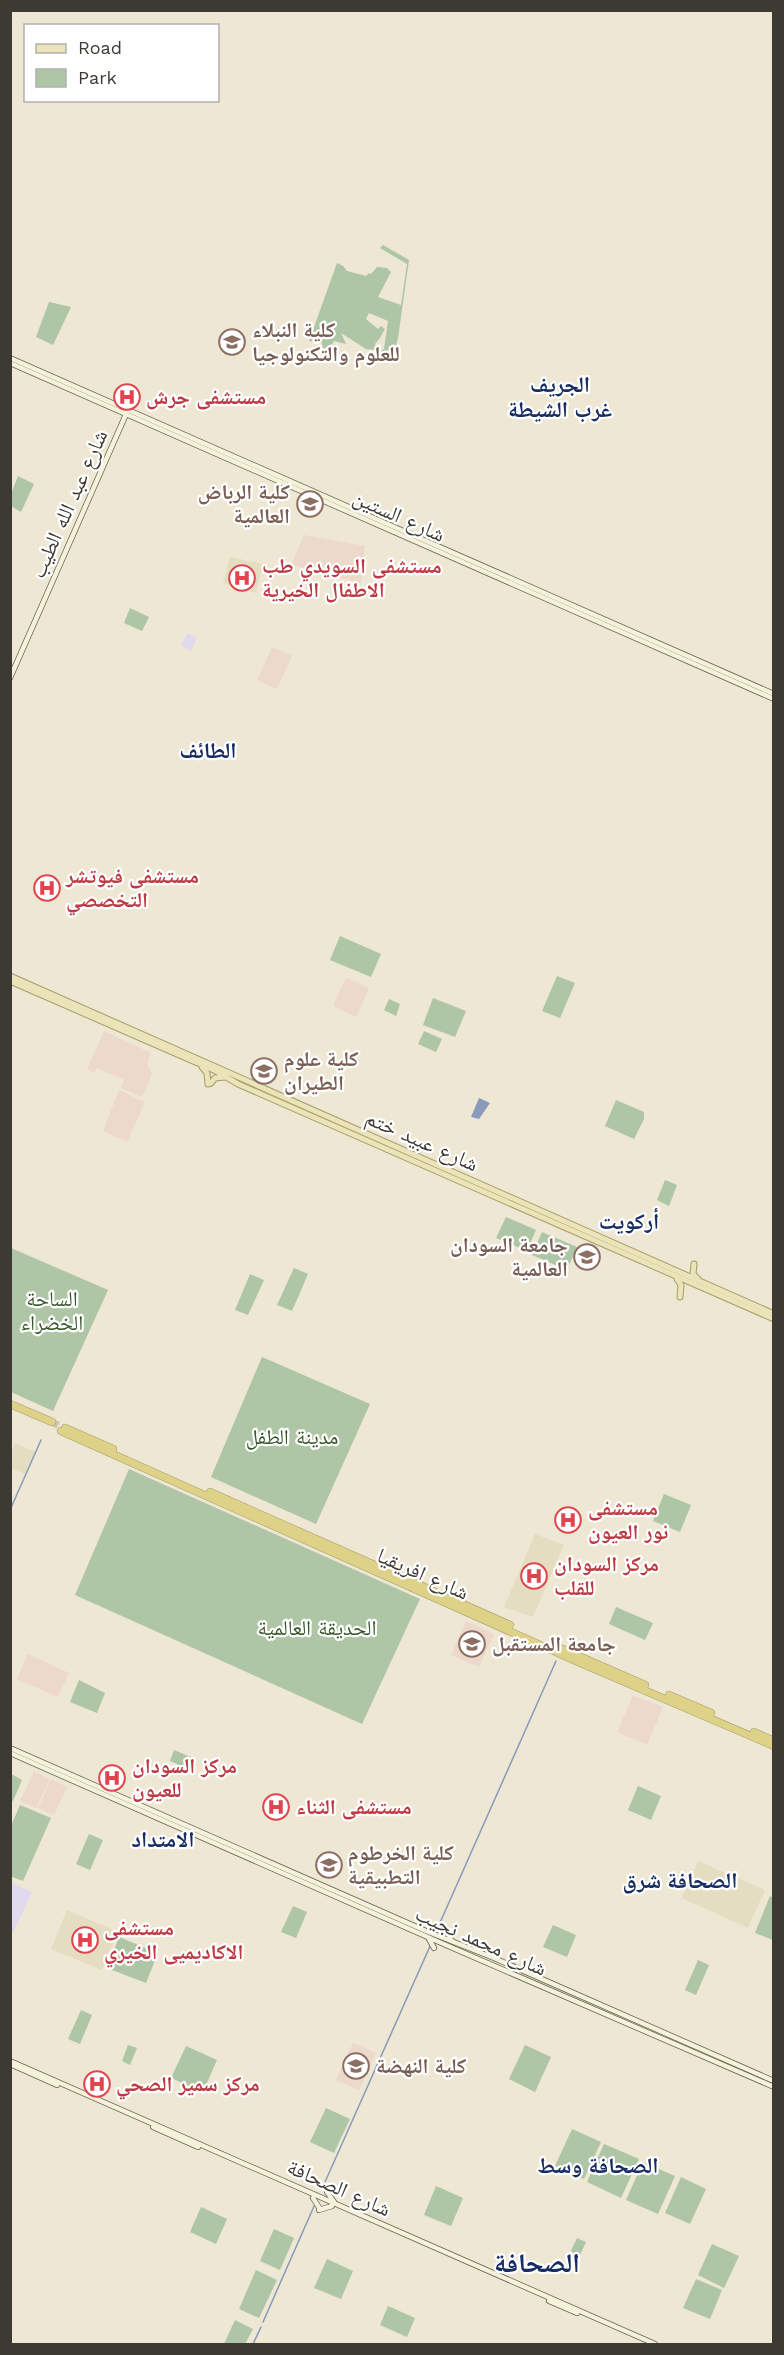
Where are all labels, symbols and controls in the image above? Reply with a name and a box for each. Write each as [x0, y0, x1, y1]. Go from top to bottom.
legend [24, 24, 219, 102]
text: Road [78, 37, 122, 58]
text: Park [78, 67, 117, 88]
place label: كلية النبلاء للعلوم والتكنولوجيا [252, 317, 400, 368]
school or university icon: كلية النبلاء للعلوم والتكنولوجيا [217, 327, 247, 357]
district label: الجريف غرب الشيطة [508, 372, 612, 423]
hospital icon: مستشفى جرش [112, 382, 142, 412]
place label: مستشفى جرش [146, 384, 266, 410]
street label: شارع عبد الله الطيب [25, 426, 113, 582]
place label: كلية الرباض العالمية [198, 479, 290, 528]
street label: شارع الستين [349, 484, 449, 548]
school or university icon: كلية الرباض العالمية [295, 489, 325, 519]
place label: مستشفى السويدي طب الاطفال الخيرية [262, 553, 442, 603]
hospital icon: مستشفى السويدي طب الاطفال الخيرية [227, 563, 257, 593]
district label: الطائف [179, 738, 237, 763]
place label: مستشفى فيوتشر التخصصي [65, 863, 199, 916]
hospital icon: مستشفى فيوتشر التخصصي [32, 873, 62, 903]
place label: كلية علوم الطيران [284, 1046, 359, 1095]
school or university icon: كلية علوم الطيران [249, 1056, 279, 1086]
street label: شارع عبيد ختم [361, 1105, 482, 1178]
district label: أركويت [599, 1207, 659, 1234]
place label: جامعة السودان العالمية [450, 1232, 568, 1281]
school or university icon: جامعة السودان العالمية [572, 1242, 602, 1272]
park label: الساحة الخضراء [21, 1286, 83, 1335]
park label: مدينة الطفل [246, 1424, 338, 1450]
place label: مستشفى نور العيون [588, 1495, 668, 1544]
hospital icon: مستشفى نور العيون [553, 1505, 583, 1535]
street label: شارع افريقيا [373, 1542, 473, 1606]
place label: مركز السودان للقلب [554, 1551, 659, 1600]
hospital icon: مركز السودان للقلب [519, 1561, 549, 1591]
park label: الحديقة العالمية [257, 1615, 377, 1640]
school or university icon: جامعة المستقبل [457, 1629, 487, 1659]
place label: جامعة المستقبل [492, 1631, 616, 1657]
place label: مركز السودان للعيون [132, 1753, 237, 1802]
hospital icon: مركز السودان للعيون [97, 1763, 127, 1793]
hospital icon: مستشفى الثناء [261, 1792, 291, 1822]
place label: مستشفى الثناء [296, 1794, 412, 1820]
district label: الامتداد [131, 1827, 195, 1852]
place label: كلية الخرطوم التطبيقية [348, 1840, 454, 1889]
school or university icon: كلية الخرطوم التطبيقية [314, 1850, 344, 1880]
district label: الصحافة شرق [623, 1868, 737, 1894]
street label: شارع محمد نجيب [411, 1900, 551, 1982]
place label: مستشفى الاكاديميى الخيري [104, 1915, 243, 1968]
hospital icon: مستشفى الاكاديميى الخيري [70, 1925, 100, 1955]
school or university icon: كلية النهضة [341, 2051, 371, 2081]
place label: كلية النهضة [376, 2053, 466, 2078]
hospital icon: مركز سمير الصحي [82, 2069, 112, 2099]
place label: مركز سمير الصحي [116, 2071, 260, 2100]
district label: الصحافة وسط [537, 2153, 659, 2178]
street label: شارع الصحافة [283, 2154, 395, 2222]
district label: الصحافة [494, 2247, 580, 2279]

